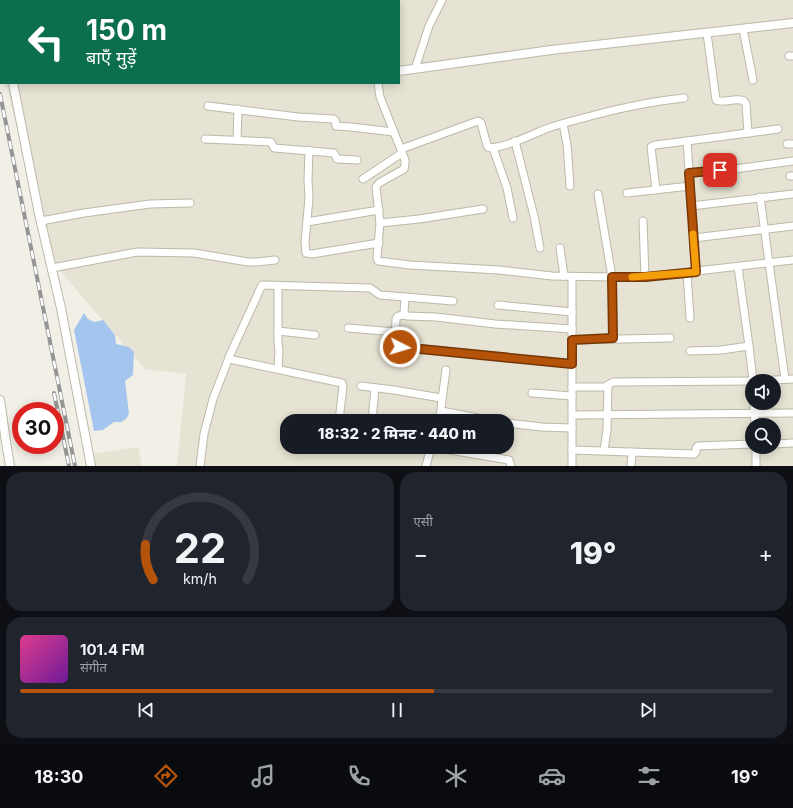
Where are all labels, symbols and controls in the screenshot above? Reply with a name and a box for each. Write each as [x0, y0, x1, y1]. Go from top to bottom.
text: 150 m [86, 13, 167, 47]
icon: left [20, 16, 72, 68]
text: बाएँ मुड़ें [86, 47, 136, 68]
pin [703, 153, 737, 187]
icon: arrive [709, 159, 731, 181]
position arrow [379, 326, 421, 368]
map controls [745, 374, 781, 454]
button: sound [745, 374, 781, 410]
speed limit sign: 30 [12, 402, 64, 454]
button: search [745, 418, 781, 454]
text: 18:32 · 2 मिनट · 440 m [318, 424, 476, 443]
text: एसी [414, 513, 433, 529]
text: 22 [174, 522, 226, 572]
text: 19° [570, 535, 617, 571]
text: − [414, 541, 428, 567]
text: + [758, 541, 773, 567]
text: km/h [183, 569, 217, 586]
text: 101.4 FM [80, 640, 145, 659]
text: संगीत [80, 659, 107, 675]
icon: previous [135, 699, 157, 721]
icon: pause [386, 699, 408, 721]
icon: next [637, 699, 659, 721]
icon: directions [152, 762, 180, 790]
icon: music [249, 762, 277, 790]
icon: phone [345, 762, 373, 790]
icon: climate [442, 762, 470, 790]
icon: car [538, 762, 566, 790]
icon: filters [635, 762, 663, 790]
text: 18:30 [34, 766, 84, 787]
text: 19° [731, 766, 759, 787]

